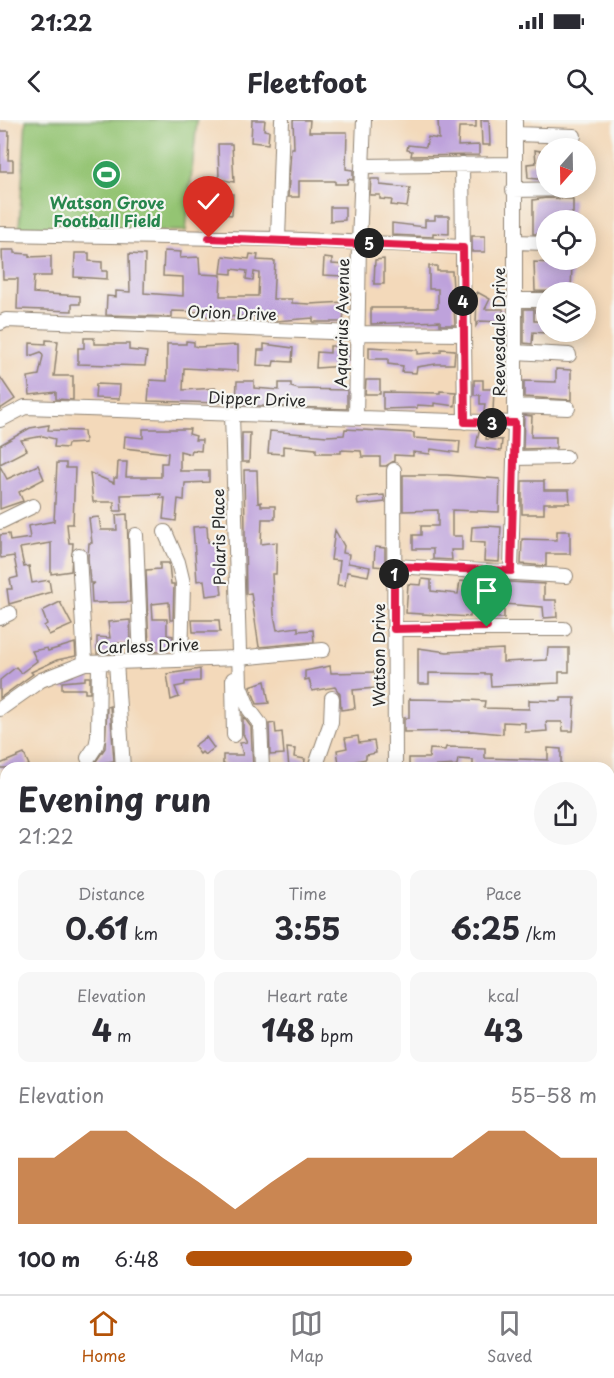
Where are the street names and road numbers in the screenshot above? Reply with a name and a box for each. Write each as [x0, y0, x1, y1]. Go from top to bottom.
street label: Aquarius Avenue [328, 258, 354, 388]
street label: Reevesdale Drive [486, 267, 510, 397]
street label: Orion Drive [187, 298, 277, 326]
street label: Dipper Drive [208, 384, 306, 412]
street label: Polaris Place [205, 489, 231, 585]
street label: Watson Drive [366, 603, 390, 707]
street label: Carless Drive [97, 631, 199, 659]

